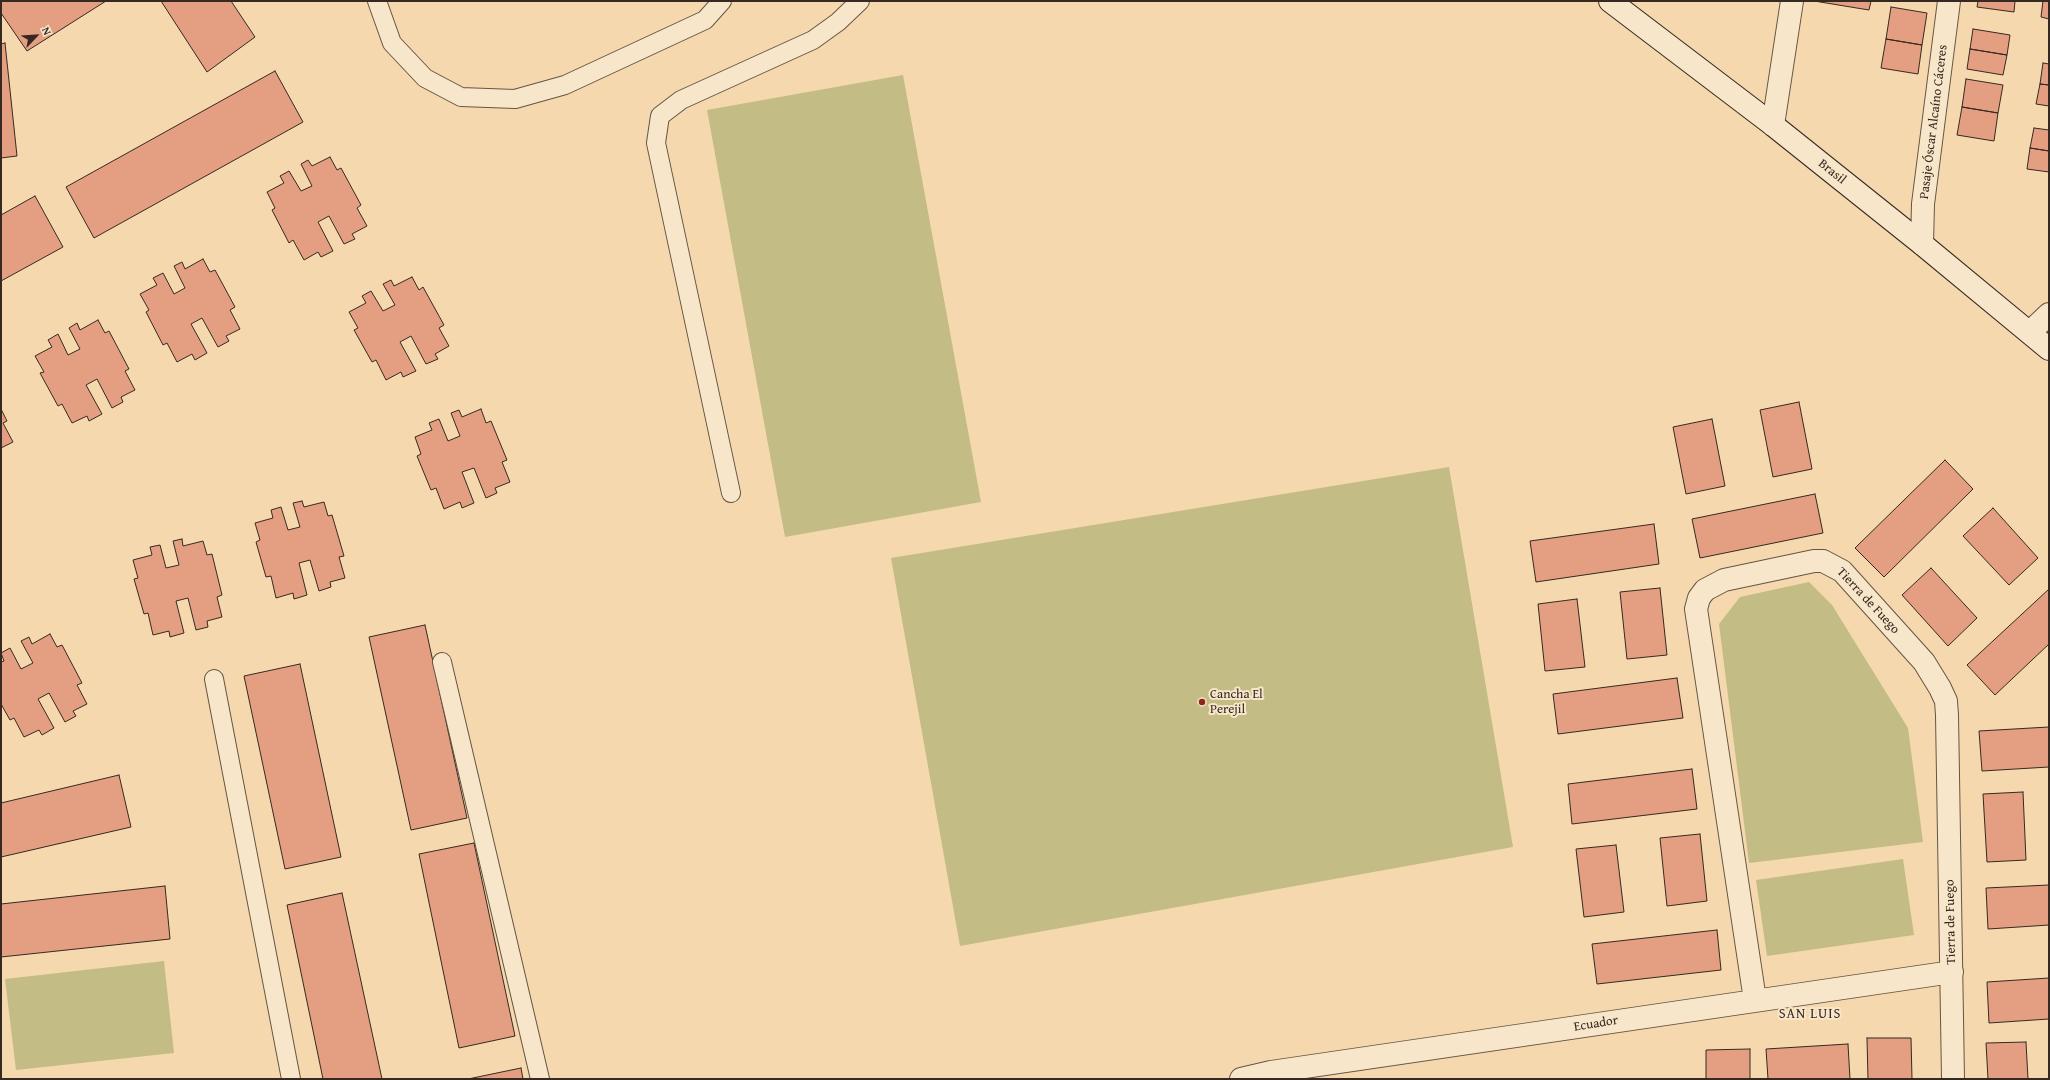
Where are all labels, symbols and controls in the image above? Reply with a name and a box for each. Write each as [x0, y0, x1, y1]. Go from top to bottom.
north arrow [16, 16, 56, 56]
text: N [38, 24, 56, 38]
street label: Pasaje Óscar Alcaíno Cáceres [1917, 44, 1951, 200]
street label: Brasil [1815, 156, 1849, 188]
street label: Tierra de Fuego [1833, 565, 1903, 637]
place label: Cancha El Perejil [1210, 687, 1263, 718]
marker: Cancha El Perejil [1197, 697, 1207, 707]
street label: Tierra de Fuego [1942, 879, 1960, 965]
district label: SAN LUIS [1779, 1006, 1841, 1022]
street label: Ecuador [1573, 1013, 1619, 1035]

